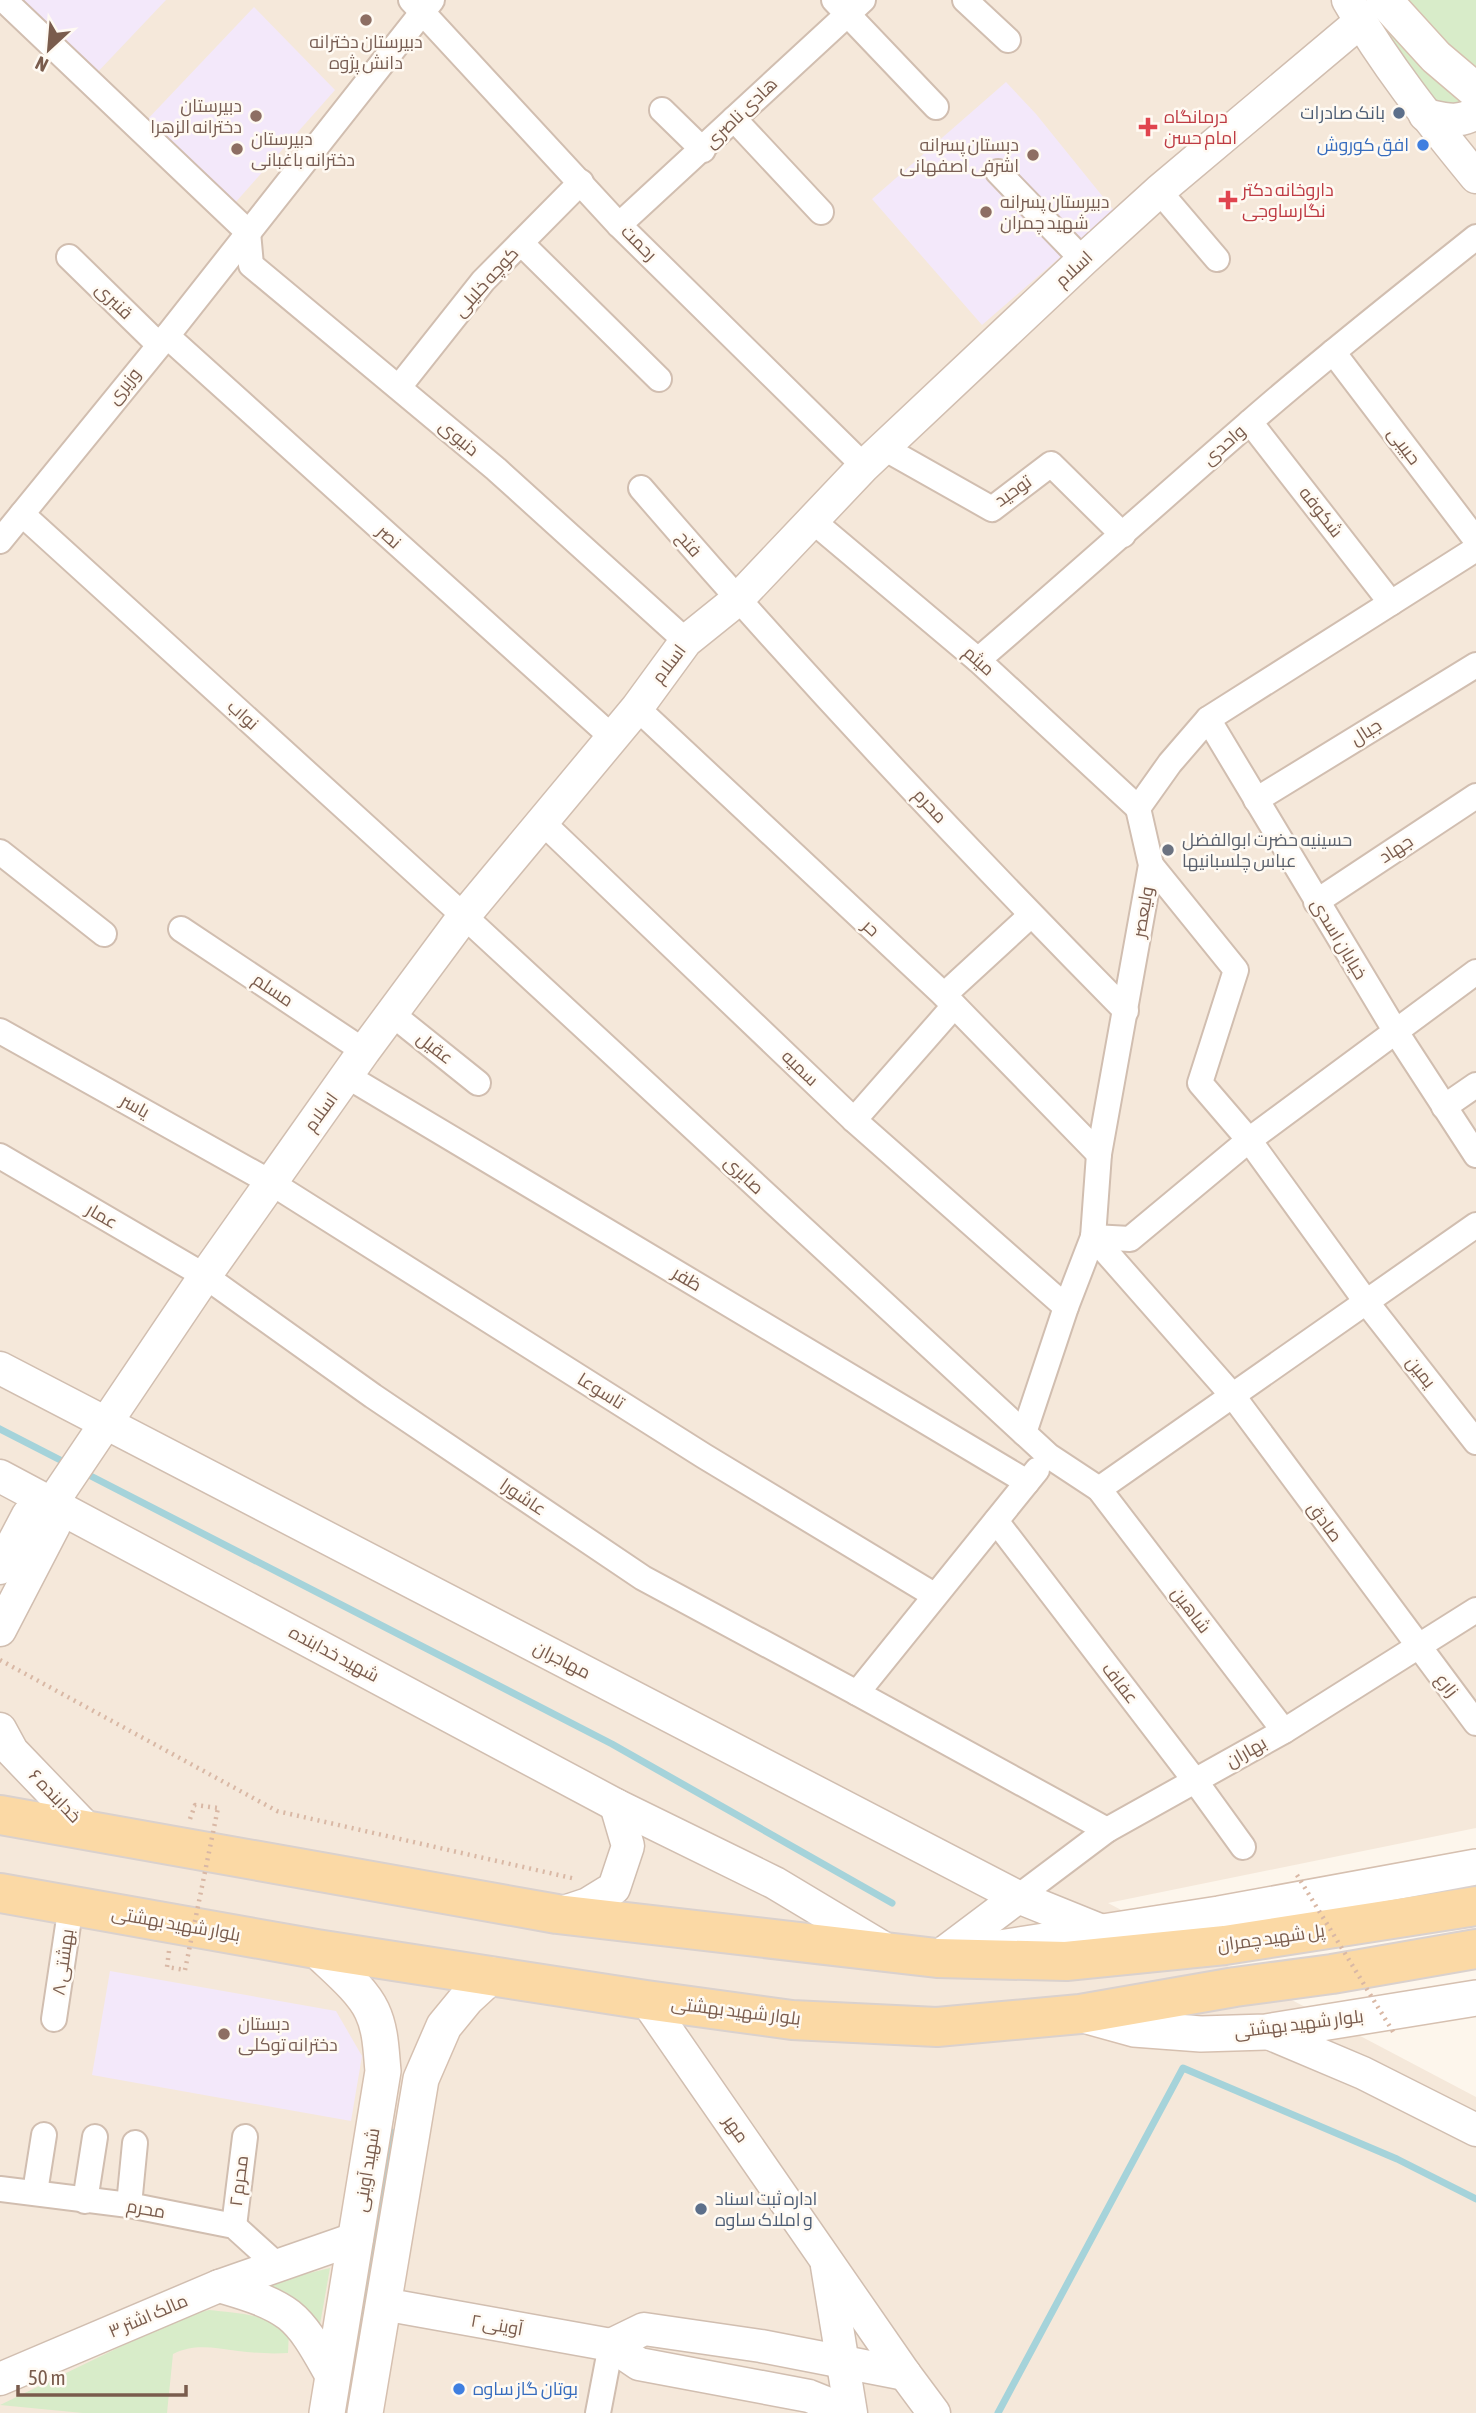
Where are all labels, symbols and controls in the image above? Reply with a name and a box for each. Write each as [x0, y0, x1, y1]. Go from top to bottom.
marker: دبیرستان دخترانه دانش پژوه [358, 12, 374, 28]
north arrow [14, 14, 84, 84]
place label: دبیرستان دخترانه دانش پژوه [309, 31, 423, 75]
text: N [32, 52, 51, 77]
street label: هادی ناصری [700, 73, 782, 153]
place label: دبیرستان دخترانه الزهرا [150, 95, 242, 138]
place label: بانک صادرات [1300, 102, 1385, 124]
marker: بانک صادرات [1391, 105, 1407, 121]
place label: درمانگاه امام حسن [1164, 106, 1237, 150]
marker: دبیرستان دخترانه الزهرا [248, 108, 264, 124]
marker: درمانگاه امام حسن [1138, 117, 1158, 137]
place label: دبیرستان دخترانه باغبانی [251, 128, 355, 171]
place label: دبستان پسرانه اشرفی اصفهانی [899, 134, 1019, 177]
place label: افق کوروش [1317, 134, 1409, 157]
marker: افق کوروش [1415, 137, 1431, 153]
marker: دبیرستان دخترانه باغبانی [229, 141, 245, 157]
marker: دبستان پسرانه اشرفی اصفهانی [1025, 147, 1041, 163]
place label: داروخانه دکتر نگارساوجی [1241, 179, 1334, 222]
place label: دبیرستان پسرانه شهید چمران [1000, 191, 1110, 235]
marker: داروخانه دکتر نگارساوجی [1220, 192, 1236, 208]
marker: دبیرستان پسرانه شهید چمران [978, 204, 994, 220]
street label: رحمت [617, 221, 661, 265]
street label: کوچه خلیلی [449, 242, 524, 322]
street label: اسلام [1051, 246, 1098, 292]
street label: قنبری [91, 278, 137, 324]
street label: وزیری [103, 363, 145, 409]
street label: دنیوی [435, 415, 483, 461]
street label: واحدی [1198, 420, 1250, 470]
street label: حبیبی [1383, 423, 1425, 469]
street label: توحید [990, 470, 1036, 512]
street label: شکوفه [1294, 482, 1348, 542]
street label: نصر [372, 520, 406, 554]
street label: فتح [671, 526, 706, 562]
street label: اسلام [647, 640, 692, 688]
street label: میثم [958, 641, 999, 681]
street label: نواب [223, 695, 263, 735]
street label: جبال [1346, 714, 1386, 750]
street label: محرم [908, 784, 951, 828]
place label: حسینیه حضرت ابوالفضل عباس چلسبانیها [1182, 829, 1352, 873]
street label: جهاد [1375, 830, 1417, 868]
marker: حسینیه حضرت ابوالفضل عباس چلسبانیها [1160, 842, 1176, 858]
street label: ولیعصر [1128, 885, 1158, 940]
street label: خیابان اسدی [1306, 894, 1372, 984]
street label: حر [857, 914, 884, 941]
street label: مسلم [248, 968, 298, 1012]
street label: عقیل [412, 1027, 458, 1069]
street label: سمیه [778, 1045, 823, 1090]
street label: اسلام [299, 1088, 343, 1136]
street label: یاسر [116, 1089, 154, 1123]
street label: صابری [720, 1151, 768, 1199]
street label: عمار [81, 1198, 122, 1234]
street label: ظفر [667, 1261, 706, 1296]
street label: یمین [1402, 1351, 1441, 1393]
street label: تاسوعا [573, 1368, 629, 1414]
street label: عاشورا [496, 1474, 550, 1520]
street label: صادق [1302, 1498, 1347, 1547]
street label: شاهین [1166, 1582, 1216, 1638]
street label: شهید خدابنده [285, 1621, 383, 1687]
street label: مهاجران [530, 1636, 594, 1684]
street label: عفاف [1098, 1658, 1143, 1707]
street label: زارع [1430, 1669, 1463, 1702]
street label: بهاران [1222, 1732, 1270, 1772]
street label: خدابنده ۶ [25, 1765, 86, 1827]
street label: بلوار شهید بهشتی [110, 1902, 242, 1946]
street label: پل شهید چمران [1216, 1920, 1327, 1957]
street label: بهشتی ۸ [47, 1927, 79, 1997]
street label: بلوار شهید بهشتی [670, 1992, 802, 2030]
street label: بلوار شهید بهشتی [1233, 2005, 1365, 2043]
place label: دبستان دخترانه توکلی [238, 2013, 338, 2056]
marker: دبستان دخترانه توکلی [216, 2026, 232, 2042]
street label: مهر [718, 2110, 753, 2147]
street label: شهید آوینی [350, 2126, 384, 2214]
street label: محرم ۲ [225, 2154, 254, 2208]
place label: اداره ثبت اسناد و املاک ساوه [715, 2188, 817, 2231]
street label: محرم [125, 2195, 167, 2224]
marker: اداره ثبت اسناد و املاک ساوه [693, 2201, 709, 2217]
street label: مالک اشتر ۳ [105, 2289, 191, 2343]
street label: ۲ آوینی [469, 2310, 525, 2340]
scale bar [18, 2354, 186, 2398]
text: 50 m [28, 2365, 66, 2389]
place label: بوتان گاز ساوه [473, 2378, 578, 2400]
marker: بوتان گاز ساوه [451, 2381, 467, 2397]

